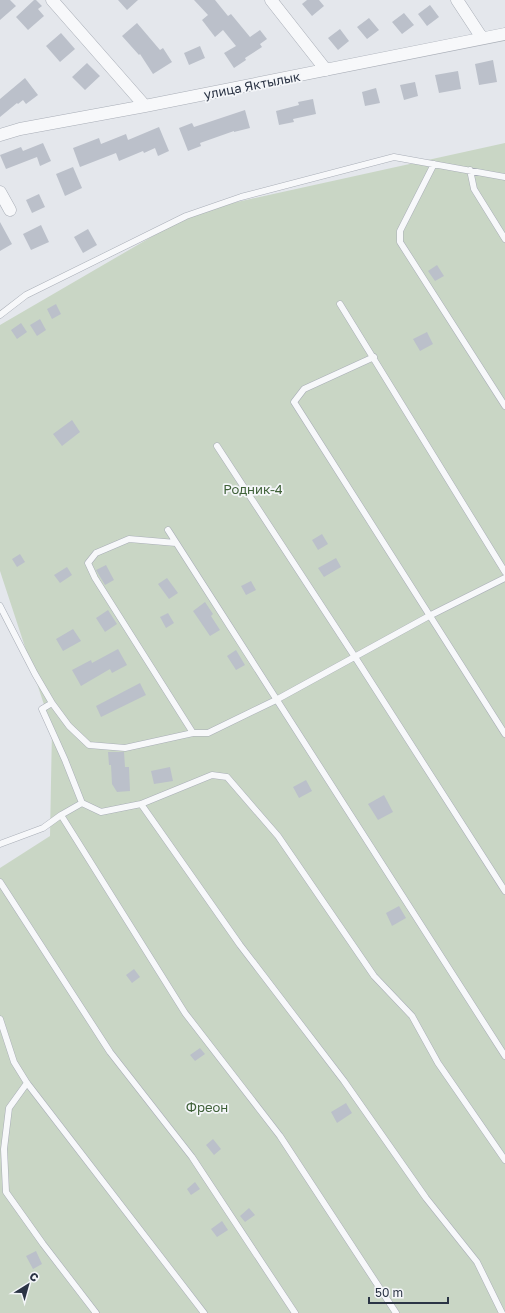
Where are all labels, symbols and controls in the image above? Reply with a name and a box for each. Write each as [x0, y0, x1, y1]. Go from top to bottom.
street label: улица Яктылык [202, 68, 302, 102]
park label: Родник-4 [223, 481, 283, 497]
park label: Фреон [186, 1099, 228, 1115]
north arrow [8, 1265, 48, 1305]
text: С [27, 1269, 42, 1284]
scale bar [369, 1279, 448, 1305]
text: 50 m [375, 1285, 403, 1300]

